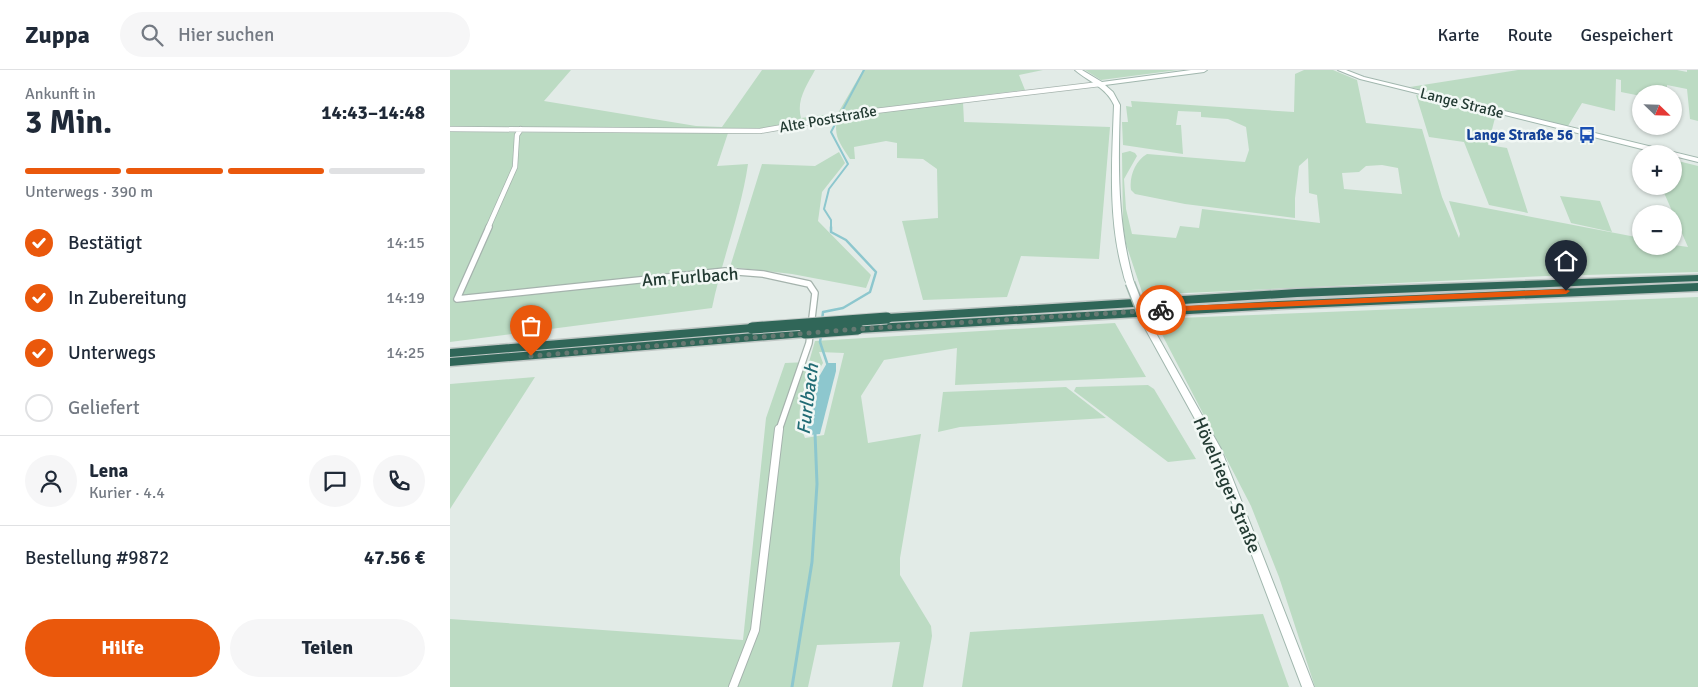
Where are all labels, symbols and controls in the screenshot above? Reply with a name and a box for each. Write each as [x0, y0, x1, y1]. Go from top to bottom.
search box [120, 12, 470, 57]
text: Zuppa [25, 20, 90, 50]
icon: search [138, 21, 166, 49]
text: Hier suchen [178, 23, 274, 47]
text: Karte [1438, 24, 1480, 46]
text: Route [1508, 24, 1553, 46]
text: Gespeichert [1581, 24, 1673, 46]
text: Ankunft in [25, 84, 96, 104]
street label: Lange Straße [1418, 84, 1506, 122]
north arrow [1632, 85, 1682, 135]
map controls [1632, 85, 1682, 255]
text: 14:43–14:48 [321, 101, 425, 125]
street label: Alte Poststraße [778, 102, 878, 136]
text: 3 Min. [25, 103, 112, 142]
bus stop icon: Lange Straße 56 [1577, 125, 1597, 145]
place label: Lange Straße 56 [1466, 126, 1573, 144]
button: + [1632, 145, 1682, 195]
text: Unterwegs · 390 m [25, 182, 153, 202]
button: − [1632, 205, 1682, 255]
icon: check [25, 229, 53, 257]
text: Bestätigt [68, 231, 142, 255]
text: 14:15 [386, 233, 425, 253]
pin [1545, 240, 1587, 291]
icon: home [1552, 247, 1580, 275]
street label: Am Furlbach [641, 263, 739, 291]
icon: check [25, 284, 53, 312]
courier [1136, 285, 1186, 335]
text: In Zubereitung [68, 286, 187, 310]
text: 14:19 [386, 288, 425, 308]
icon: bike [1147, 296, 1175, 324]
pin [510, 305, 552, 356]
icon: bag [517, 312, 545, 340]
icon: check [25, 339, 53, 367]
text: Unterwegs [68, 341, 156, 365]
text: 14:25 [386, 343, 425, 363]
water label: Furlbach [792, 362, 824, 436]
text: Geliefert [68, 396, 140, 420]
street label: Hövelrieger Straße [1188, 414, 1266, 556]
button: person [25, 455, 77, 507]
button: chat [309, 455, 361, 507]
button: phone [373, 455, 425, 507]
text: Lena [89, 459, 128, 483]
text: Kurier · 4.4 [89, 483, 165, 503]
text: Bestellung #9872 [25, 546, 169, 570]
text: 47.56 € [364, 546, 425, 570]
button: Hilfe [25, 619, 220, 677]
button: Teilen [230, 619, 425, 677]

